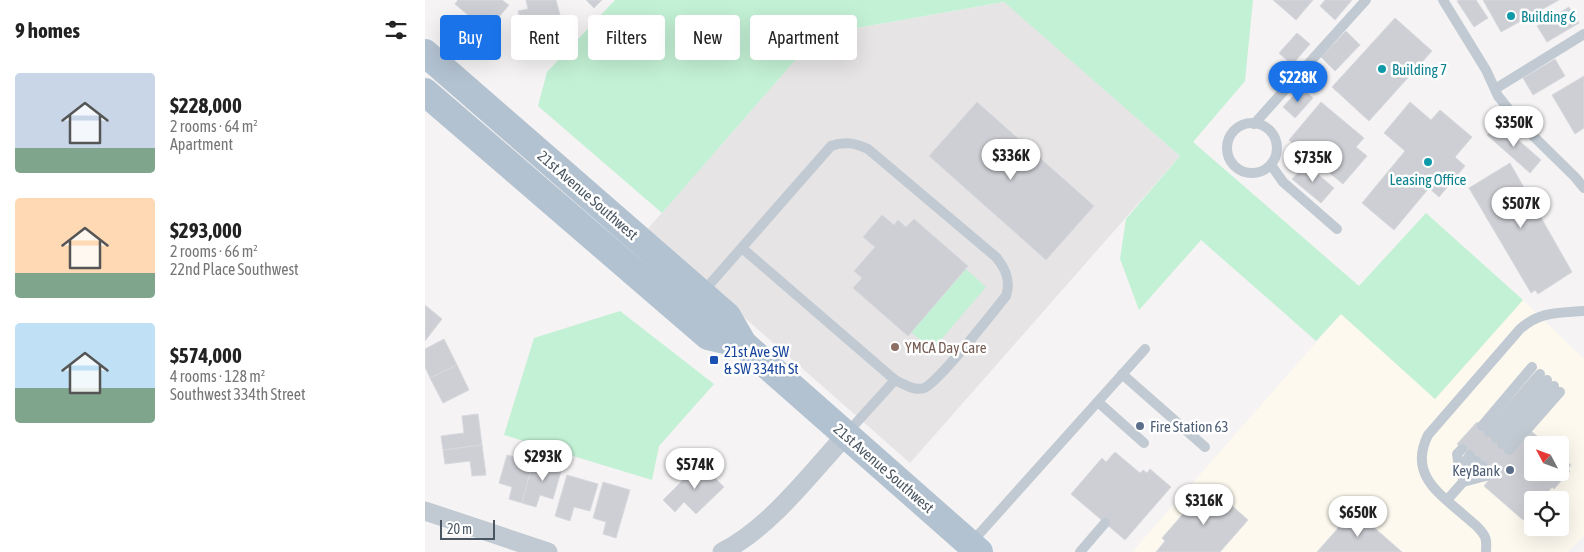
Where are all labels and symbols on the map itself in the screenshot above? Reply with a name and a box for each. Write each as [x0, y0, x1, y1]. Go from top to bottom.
place label: Building 6 [1521, 8, 1576, 25]
marker: Building 6 [1505, 10, 1517, 22]
pin: $228K [1263, 61, 1333, 103]
place label: Building 7 [1392, 61, 1447, 78]
marker: Building 7 [1376, 63, 1388, 75]
pin: $350K [1479, 106, 1549, 148]
pin: $336K [976, 138, 1046, 181]
pin: $735K [1278, 140, 1348, 183]
street label: 21st Avenue Southwest [535, 147, 641, 243]
marker: Leasing Office [1422, 156, 1434, 168]
place label: Leasing Office [1390, 171, 1467, 188]
pin: $507K [1486, 186, 1556, 229]
place label: YMCA Day Care [905, 339, 987, 356]
marker: YMCA Day Care [889, 341, 901, 353]
place label: 21st Ave SW & SW 334th St [724, 343, 799, 377]
marker: 21st Ave SW & SW 334th St [708, 354, 720, 366]
place label: Fire Station 63 [1150, 418, 1229, 435]
street label: 21st Avenue Southwest [831, 420, 937, 516]
marker: Fire Station 63 [1134, 420, 1146, 432]
north arrow [1524, 436, 1569, 481]
pin: $293K [508, 440, 578, 482]
pin: $574K [660, 448, 730, 490]
place label: KeyBank [1452, 462, 1500, 479]
marker: KeyBank [1504, 464, 1516, 476]
pin: $316K [1169, 484, 1239, 526]
pin: $650K [1323, 496, 1393, 538]
scale bar [440, 517, 495, 540]

